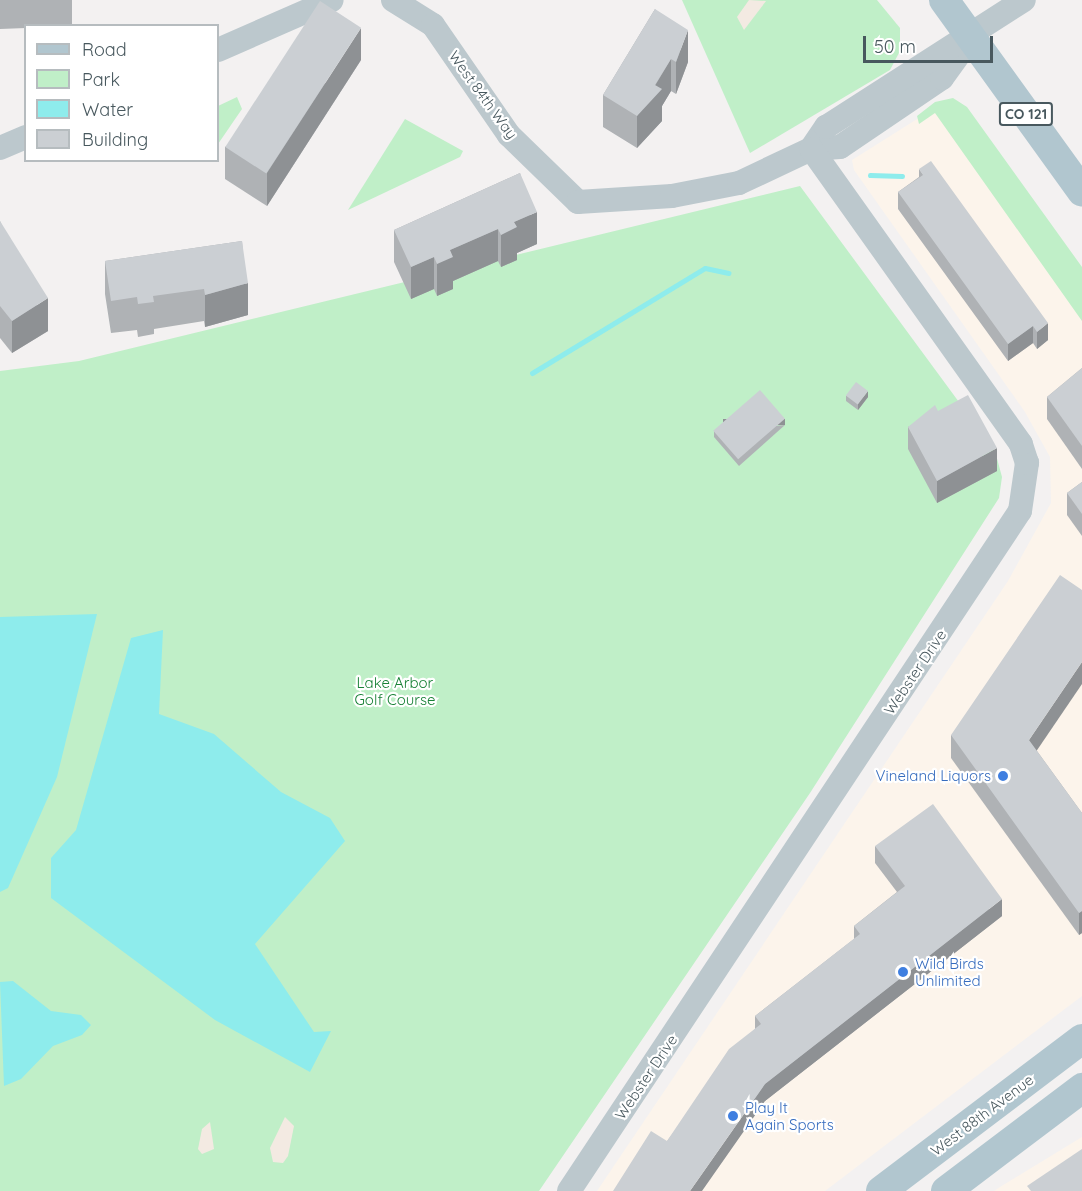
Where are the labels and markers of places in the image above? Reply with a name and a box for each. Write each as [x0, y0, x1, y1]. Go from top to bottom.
place label: Vineland Liquors [876, 767, 991, 785]
marker: Vineland Liquors [996, 769, 1010, 783]
place label: Wild Birds Unlimited [915, 954, 984, 989]
marker: Wild Birds Unlimited [896, 965, 910, 979]
place label: Play It Again Sports [745, 1098, 834, 1133]
marker: Play It Again Sports [726, 1109, 740, 1123]

